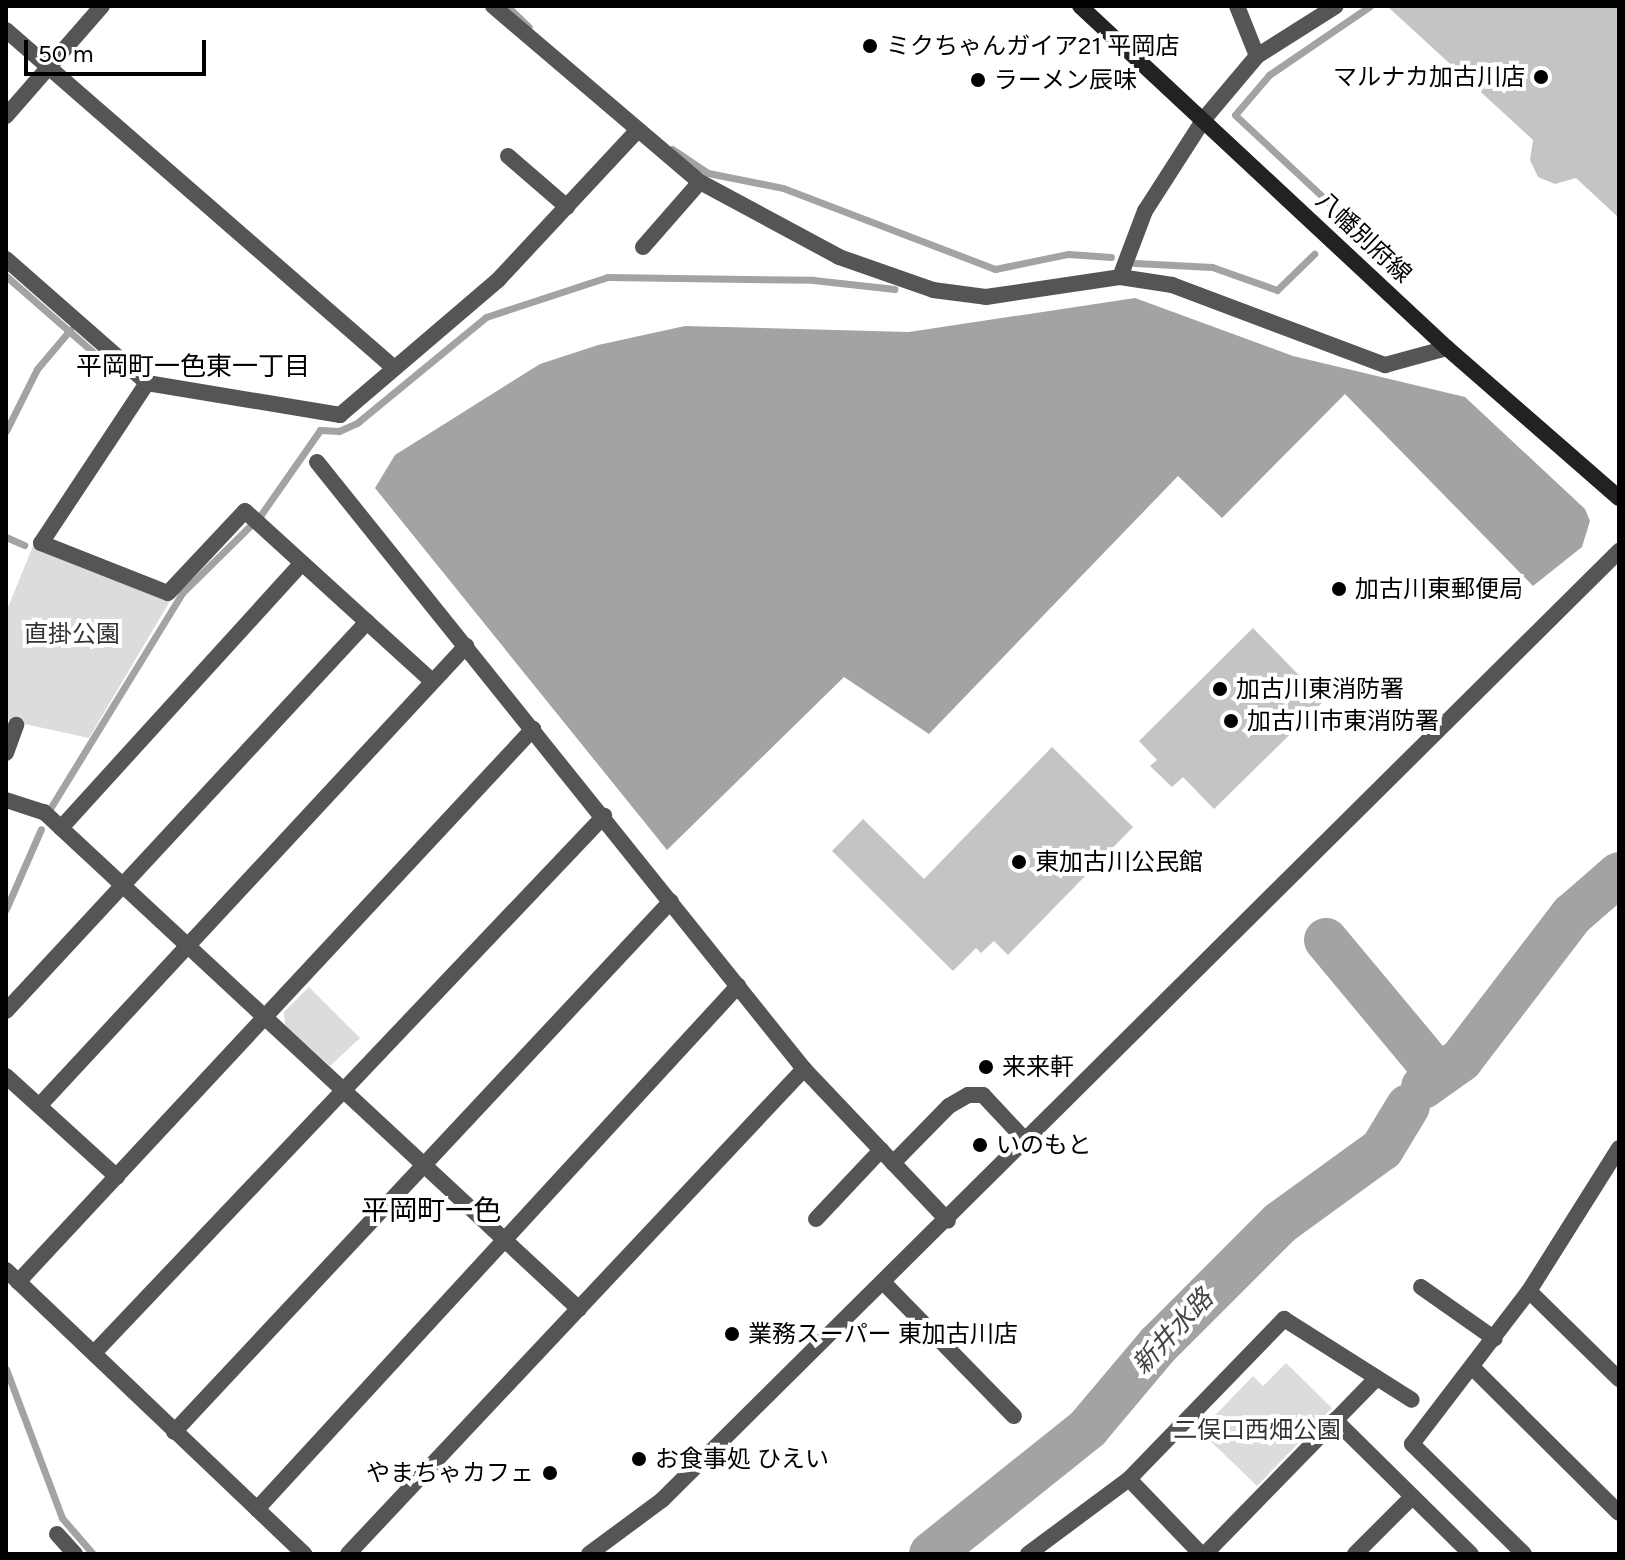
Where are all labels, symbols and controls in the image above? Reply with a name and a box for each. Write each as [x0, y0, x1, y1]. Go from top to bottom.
scale bar [28, 24, 210, 74]
place label: ミクちゃんガイア21 平岡店 [886, 32, 1179, 60]
marker: ミクちゃんガイア21 平岡店 [861, 37, 879, 55]
text: 50 m [38, 39, 94, 68]
place label: マルナカ加古川店 [1333, 63, 1525, 91]
place label: ラーメン辰味 [994, 66, 1138, 94]
marker: マルナカ加古川店 [1532, 68, 1550, 86]
marker: ラーメン辰味 [969, 71, 987, 89]
street label: 八幡別府線 [1310, 186, 1418, 288]
district label: 平岡町一色東一丁目 [76, 351, 310, 383]
place label: 加古川東郵便局 [1355, 575, 1523, 603]
marker: 加古川東郵便局 [1330, 580, 1348, 598]
park label: 直掛公園 [24, 620, 120, 648]
place label: 加古川東消防署 [1236, 675, 1404, 703]
marker: 加古川東消防署 [1211, 680, 1229, 698]
place label: 加古川市東消防署 [1247, 707, 1439, 735]
marker: 加古川市東消防署 [1222, 712, 1240, 730]
place label: 東加古川公民館 [1035, 848, 1203, 876]
marker: 東加古川公民館 [1010, 853, 1028, 871]
place label: 来来軒 [1002, 1053, 1074, 1081]
marker: 来来軒 [977, 1058, 995, 1076]
place label: いのもと [996, 1131, 1092, 1159]
marker: いのもと [971, 1136, 989, 1154]
district label: 平岡町一色 [361, 1193, 501, 1227]
water label: 新井水路 [1126, 1283, 1220, 1381]
place label: 業務スーパー 東加古川店 [748, 1320, 1018, 1348]
marker: 業務スーパー 東加古川店 [723, 1325, 741, 1343]
park label: 二俣口西畑公園 [1173, 1416, 1341, 1444]
place label: お食事処 ひえい [655, 1445, 829, 1473]
marker: お食事処 ひえい [630, 1450, 648, 1468]
place label: やまちゃカフェ [366, 1459, 534, 1487]
marker: やまちゃカフェ [541, 1464, 559, 1482]

